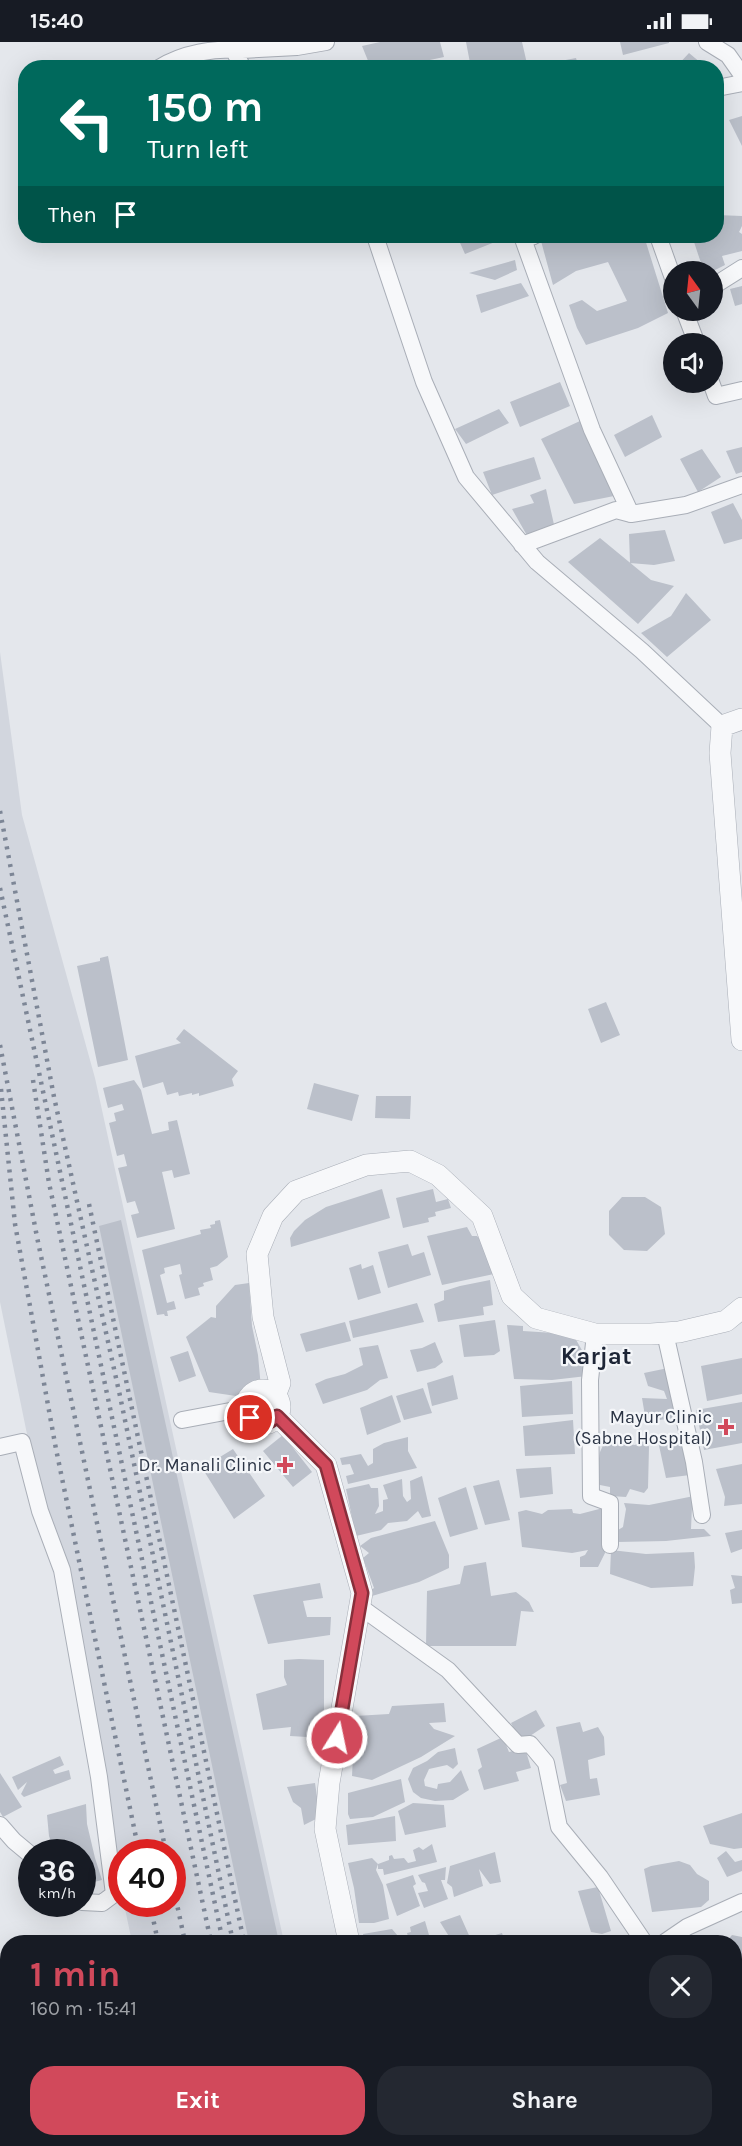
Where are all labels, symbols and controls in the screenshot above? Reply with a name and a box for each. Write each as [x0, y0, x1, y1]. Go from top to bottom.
text: 15:40 [30, 8, 84, 34]
text: 150 m [147, 82, 263, 132]
icon: left [48, 84, 126, 162]
text: Turn left [147, 133, 248, 165]
icon: arrive [109, 198, 142, 231]
text: Then [48, 202, 97, 228]
north arrow [663, 261, 723, 321]
map controls [663, 261, 723, 393]
button: sound [663, 333, 723, 393]
district label: Karjat [561, 1342, 631, 1370]
pin [224, 1392, 275, 1443]
icon: arrive [233, 1401, 266, 1434]
place label: Mayur Clinic (Sabne Hospital) [574, 1406, 712, 1449]
marker: Mayur Clinic (Sabne Hospital) [717, 1418, 735, 1436]
place label: Dr. Manali Clinic [139, 1454, 272, 1476]
marker: Dr. Manali Clinic [276, 1456, 294, 1474]
position arrow [305, 1706, 369, 1770]
speed limit sign: 40 [108, 1839, 186, 1917]
text: 36 [39, 1853, 75, 1889]
text: km/h [38, 1884, 76, 1902]
text: 1 min [30, 1953, 120, 1995]
button: close [649, 1955, 712, 2018]
text: 160 m · 15:41 [30, 1997, 137, 2020]
button: Exit [30, 2066, 365, 2135]
button: Share [377, 2066, 712, 2135]

